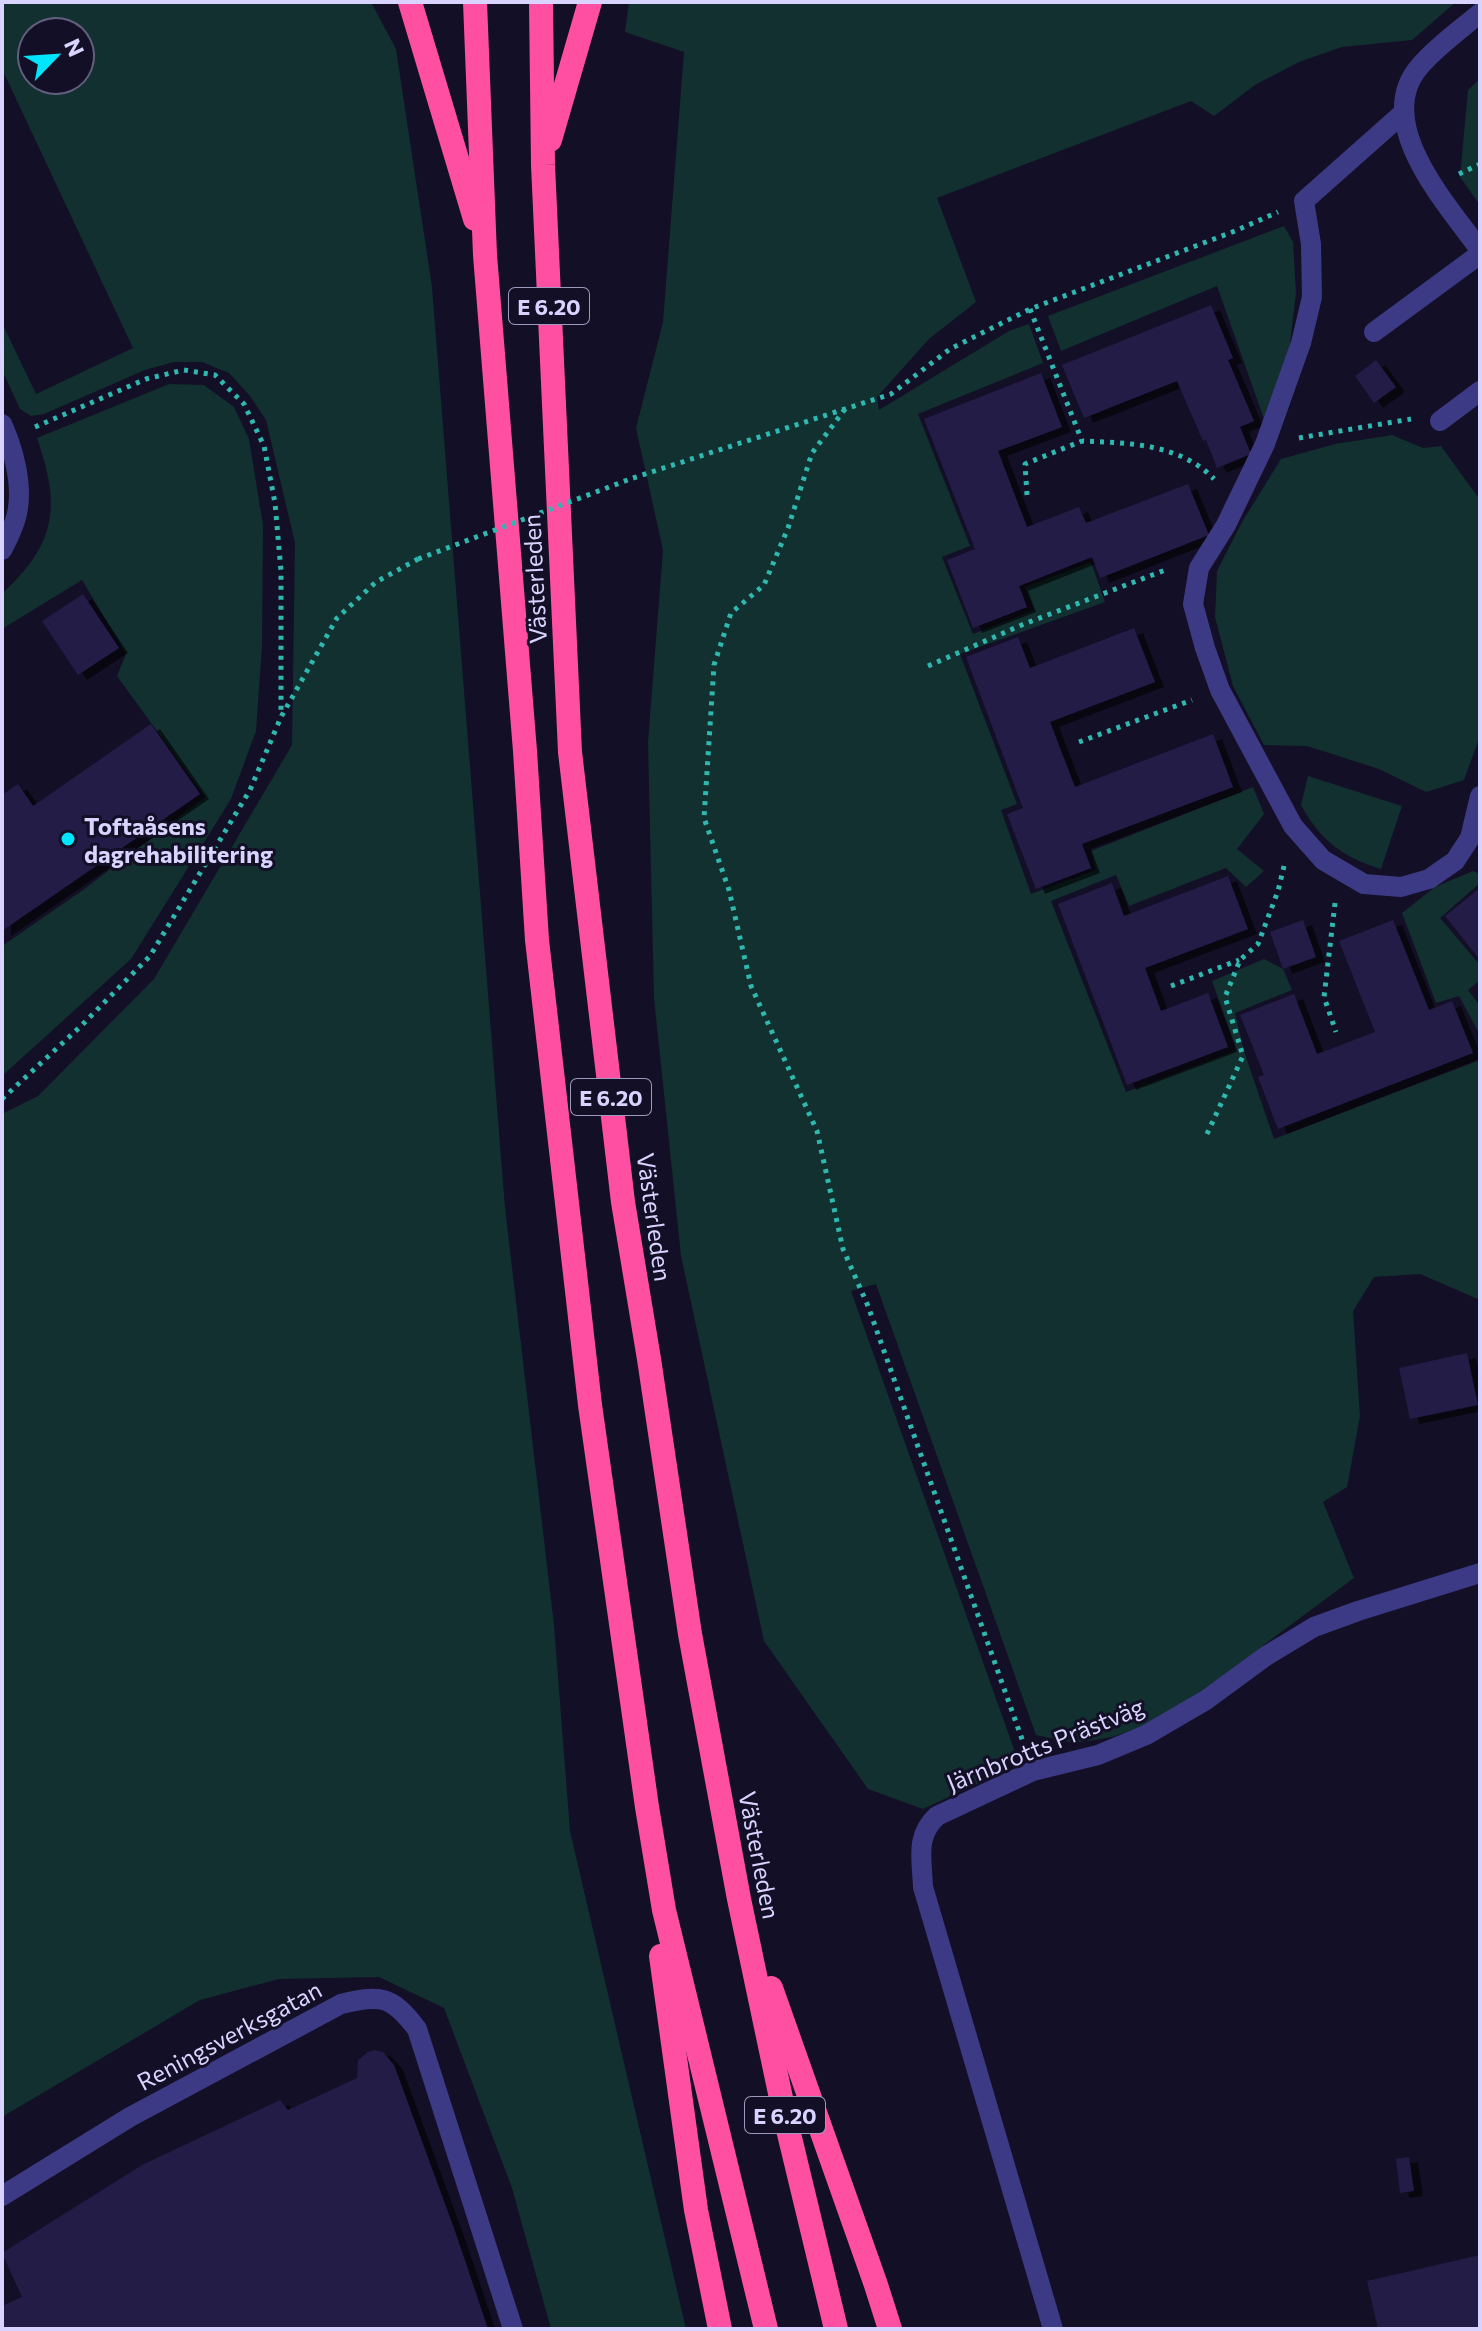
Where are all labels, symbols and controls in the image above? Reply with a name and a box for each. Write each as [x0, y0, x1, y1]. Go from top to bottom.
north arrow [16, 16, 96, 96]
text: N [59, 34, 90, 61]
road number: E 6.20 [509, 288, 589, 324]
street label: Västerleden [516, 514, 552, 644]
place label: Toftaåsens dagrehabilitering [84, 811, 273, 868]
marker: Toftaåsens dagrehabilitering [59, 830, 77, 848]
road number: E 6.20 [571, 1079, 651, 1115]
street label: Västerleden [632, 1151, 678, 1283]
street label: Järnbrotts Prästväg [942, 1691, 1148, 1797]
street label: Västerleden [733, 1789, 787, 1921]
street label: Reningsverksgatan [132, 1974, 326, 2096]
road number: E 6.20 [745, 2097, 825, 2133]

